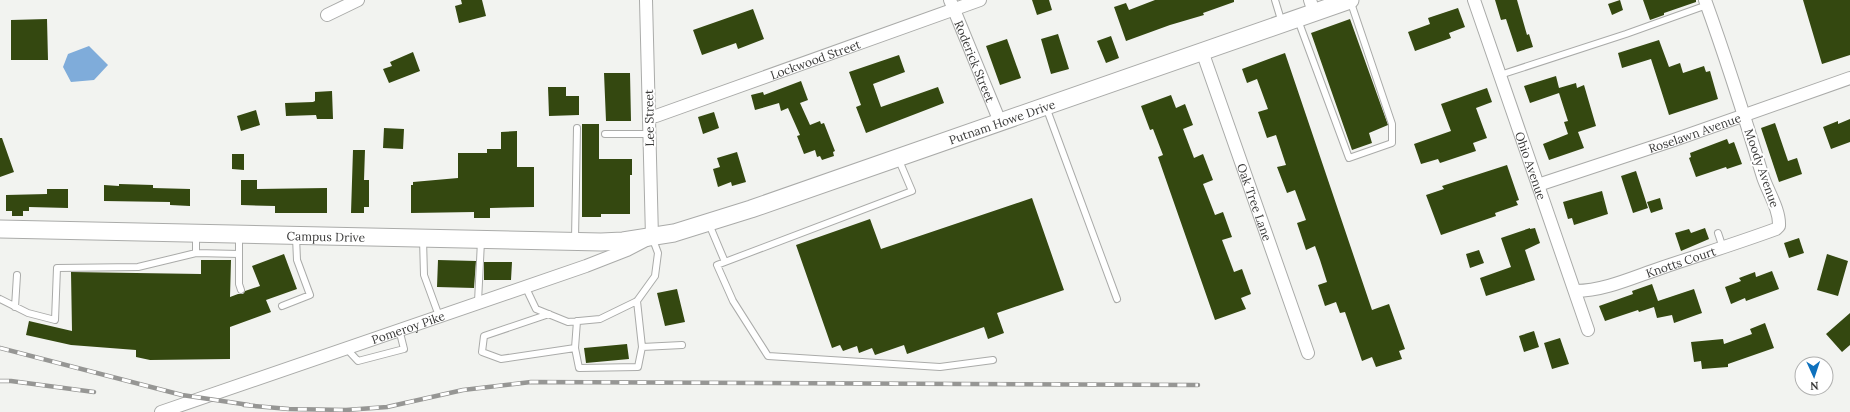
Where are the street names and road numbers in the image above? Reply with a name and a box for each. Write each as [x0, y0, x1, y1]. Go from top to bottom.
street label: Roderick Street [952, 18, 999, 104]
street label: Lockwood Street [768, 36, 863, 82]
street label: Lee Street [641, 89, 657, 147]
street label: Putnam Howe Drive [947, 96, 1057, 147]
street label: Roselawn Avenue [1646, 109, 1743, 155]
street label: Moody Avenue [1742, 127, 1783, 210]
street label: Ohio Avenue [1512, 129, 1550, 202]
street label: Oak Tree Lane [1234, 161, 1276, 243]
street label: Campus Drive [287, 228, 366, 244]
street label: Knotts Court [1643, 243, 1718, 280]
street label: Pomeroy Pike [369, 308, 447, 347]

